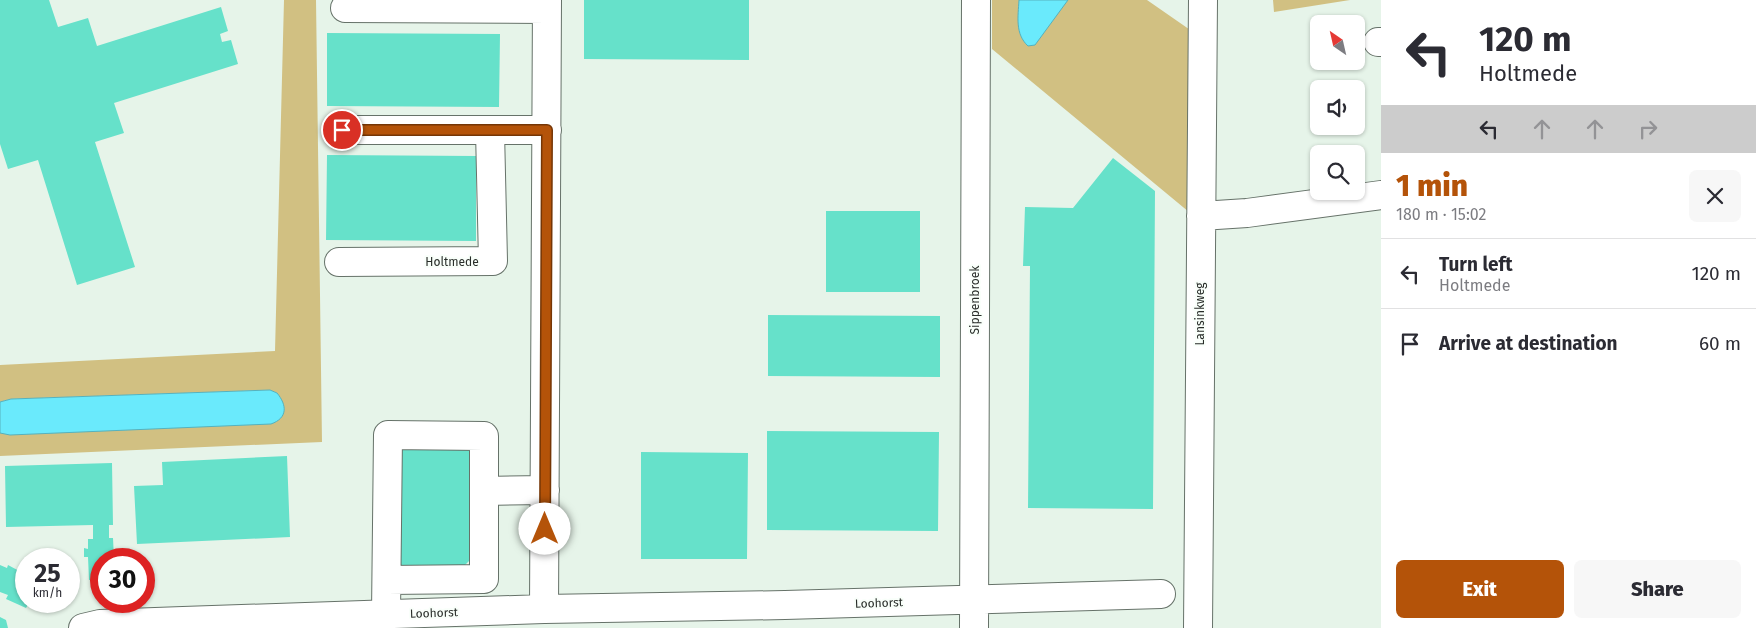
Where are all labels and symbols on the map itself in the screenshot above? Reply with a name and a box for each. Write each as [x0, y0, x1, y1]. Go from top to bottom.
north arrow [1310, 15, 1365, 70]
pin [321, 109, 363, 151]
street label: Holtmede [425, 255, 479, 269]
street label: Sippenbroek [968, 265, 982, 334]
street label: Lansinkweg [1193, 282, 1207, 345]
position arrow [518, 502, 570, 554]
speed limit sign: 30 [90, 548, 155, 613]
street label: Loohorst [855, 595, 904, 611]
street label: Loohorst [410, 605, 459, 621]

